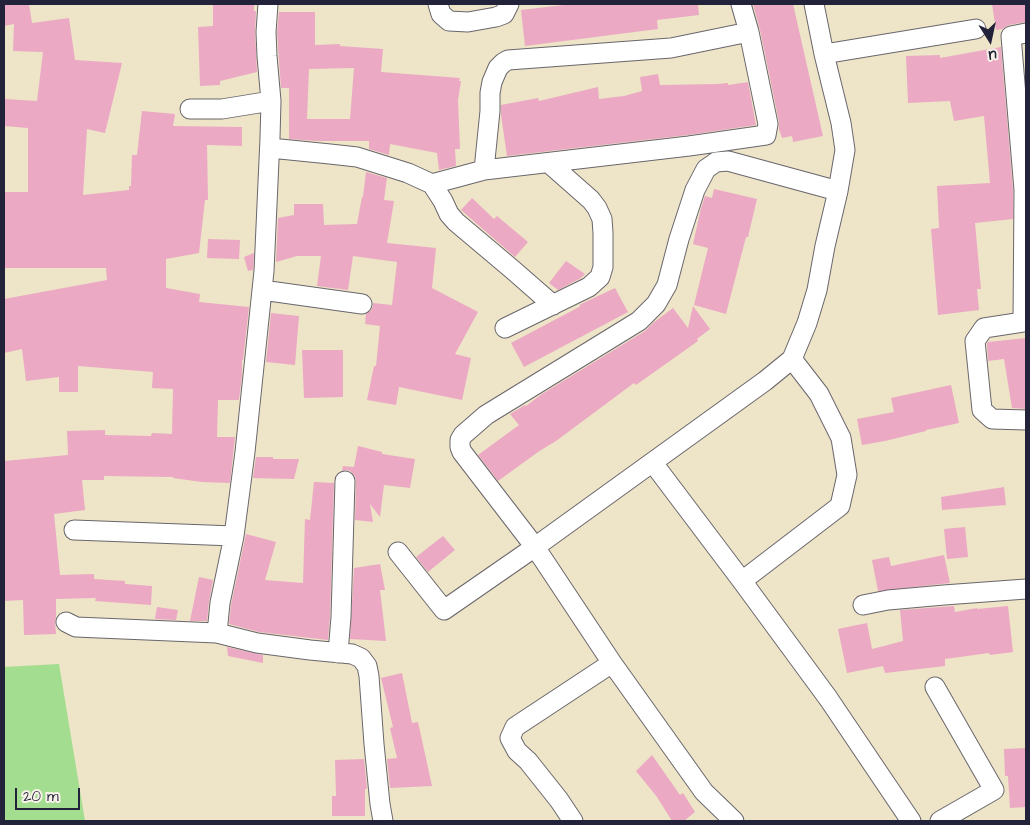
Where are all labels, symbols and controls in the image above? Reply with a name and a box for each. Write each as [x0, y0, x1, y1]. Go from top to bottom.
north arrow [965, 15, 1015, 65]
text: U [987, 44, 998, 65]
scale bar [18, 778, 82, 810]
text: 20 m [23, 786, 59, 807]

